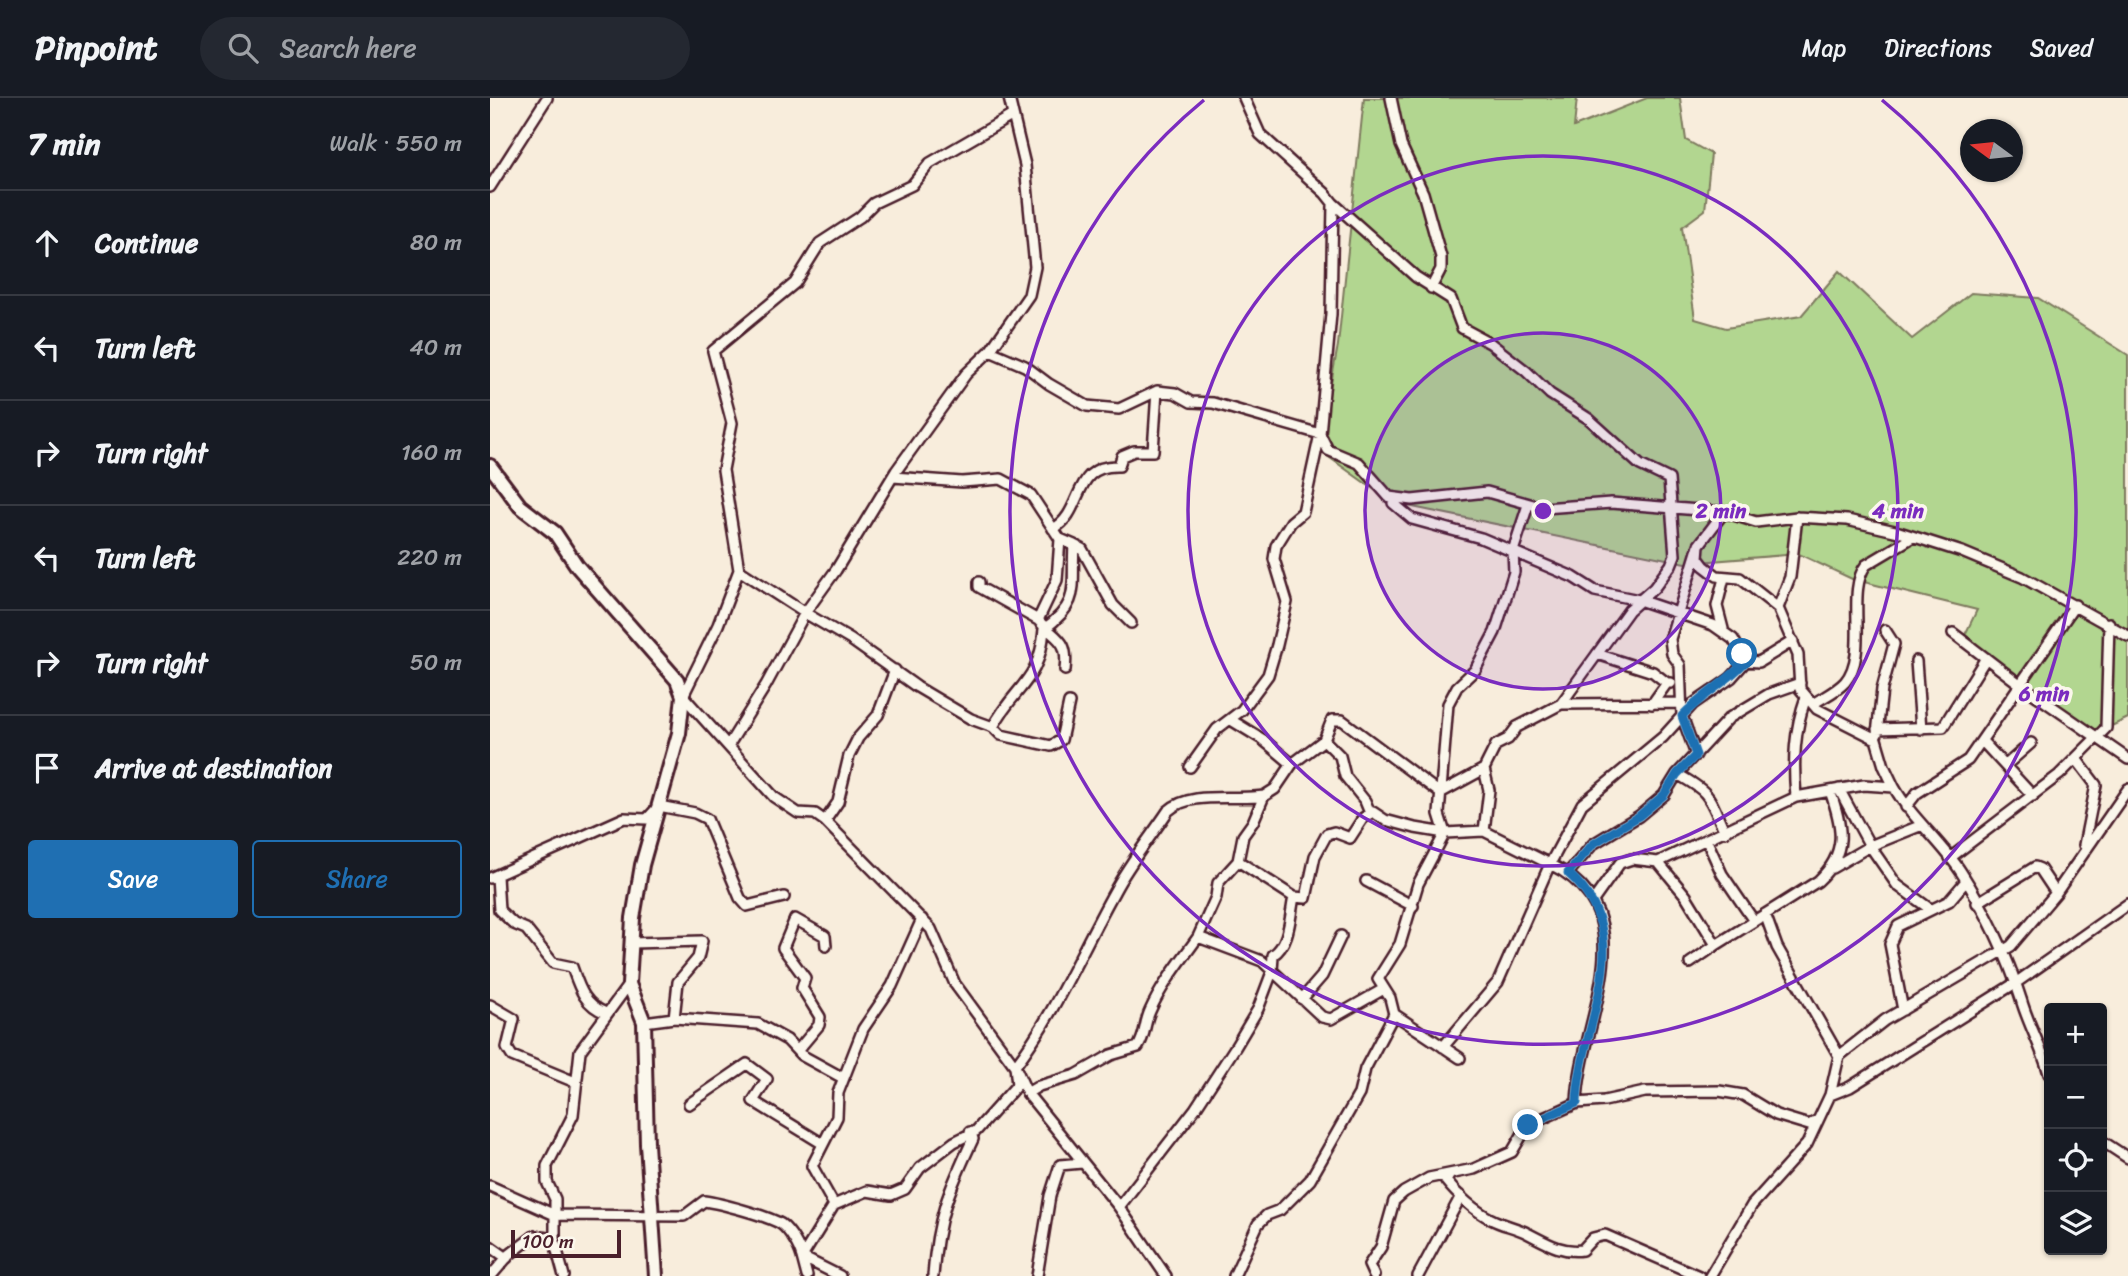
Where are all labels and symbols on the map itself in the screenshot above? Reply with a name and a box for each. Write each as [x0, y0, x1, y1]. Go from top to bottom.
north arrow [1960, 119, 2023, 182]
text: 2 min [1695, 492, 1747, 530]
text: 4 min [1871, 492, 1925, 530]
centre of rings [1531, 499, 1555, 523]
route start [1726, 638, 1757, 669]
text: 6 min [2018, 675, 2070, 713]
route end [1512, 1109, 1543, 1140]
scale bar [511, 1227, 621, 1259]

